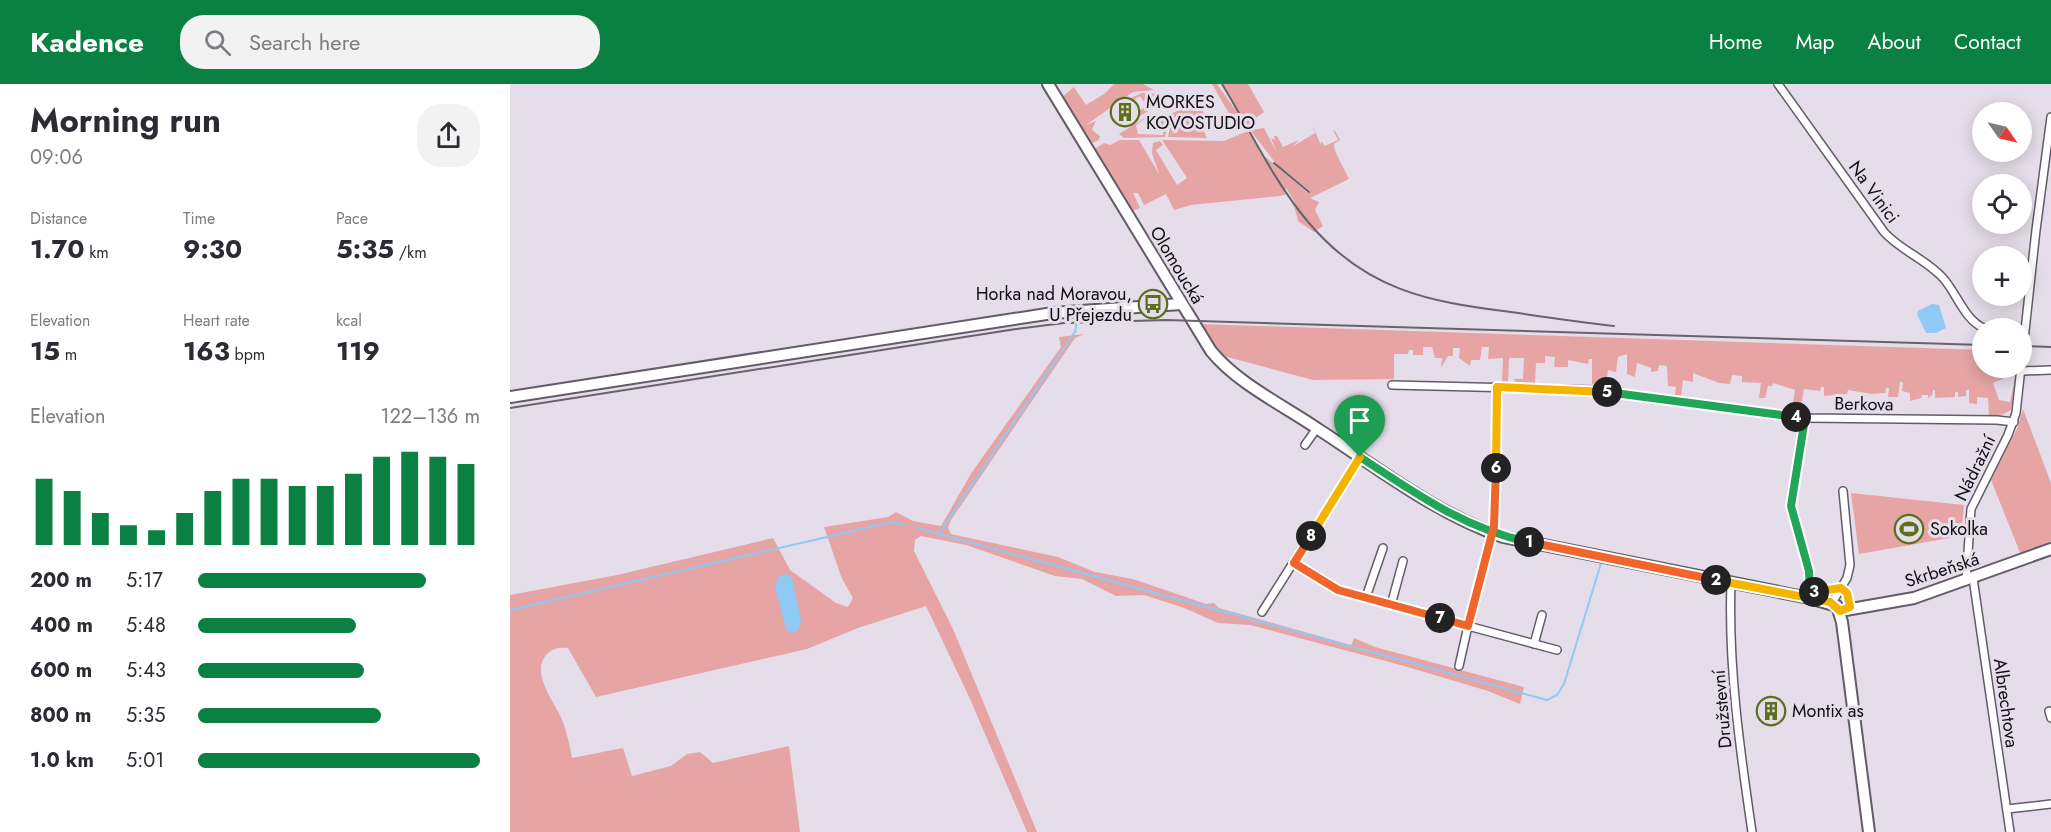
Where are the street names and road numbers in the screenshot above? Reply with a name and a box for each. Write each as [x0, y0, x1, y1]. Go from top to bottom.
street label: Na Vinici [1842, 155, 1906, 229]
street label: Olomoucká [1144, 221, 1210, 309]
street label: Berkova [1834, 390, 1894, 418]
street label: Nádražní [1948, 430, 2003, 505]
street label: Skrbeňská [1901, 546, 1983, 594]
street label: Albrechtova [1987, 657, 2025, 749]
street label: Družstevní [1706, 667, 1738, 749]

